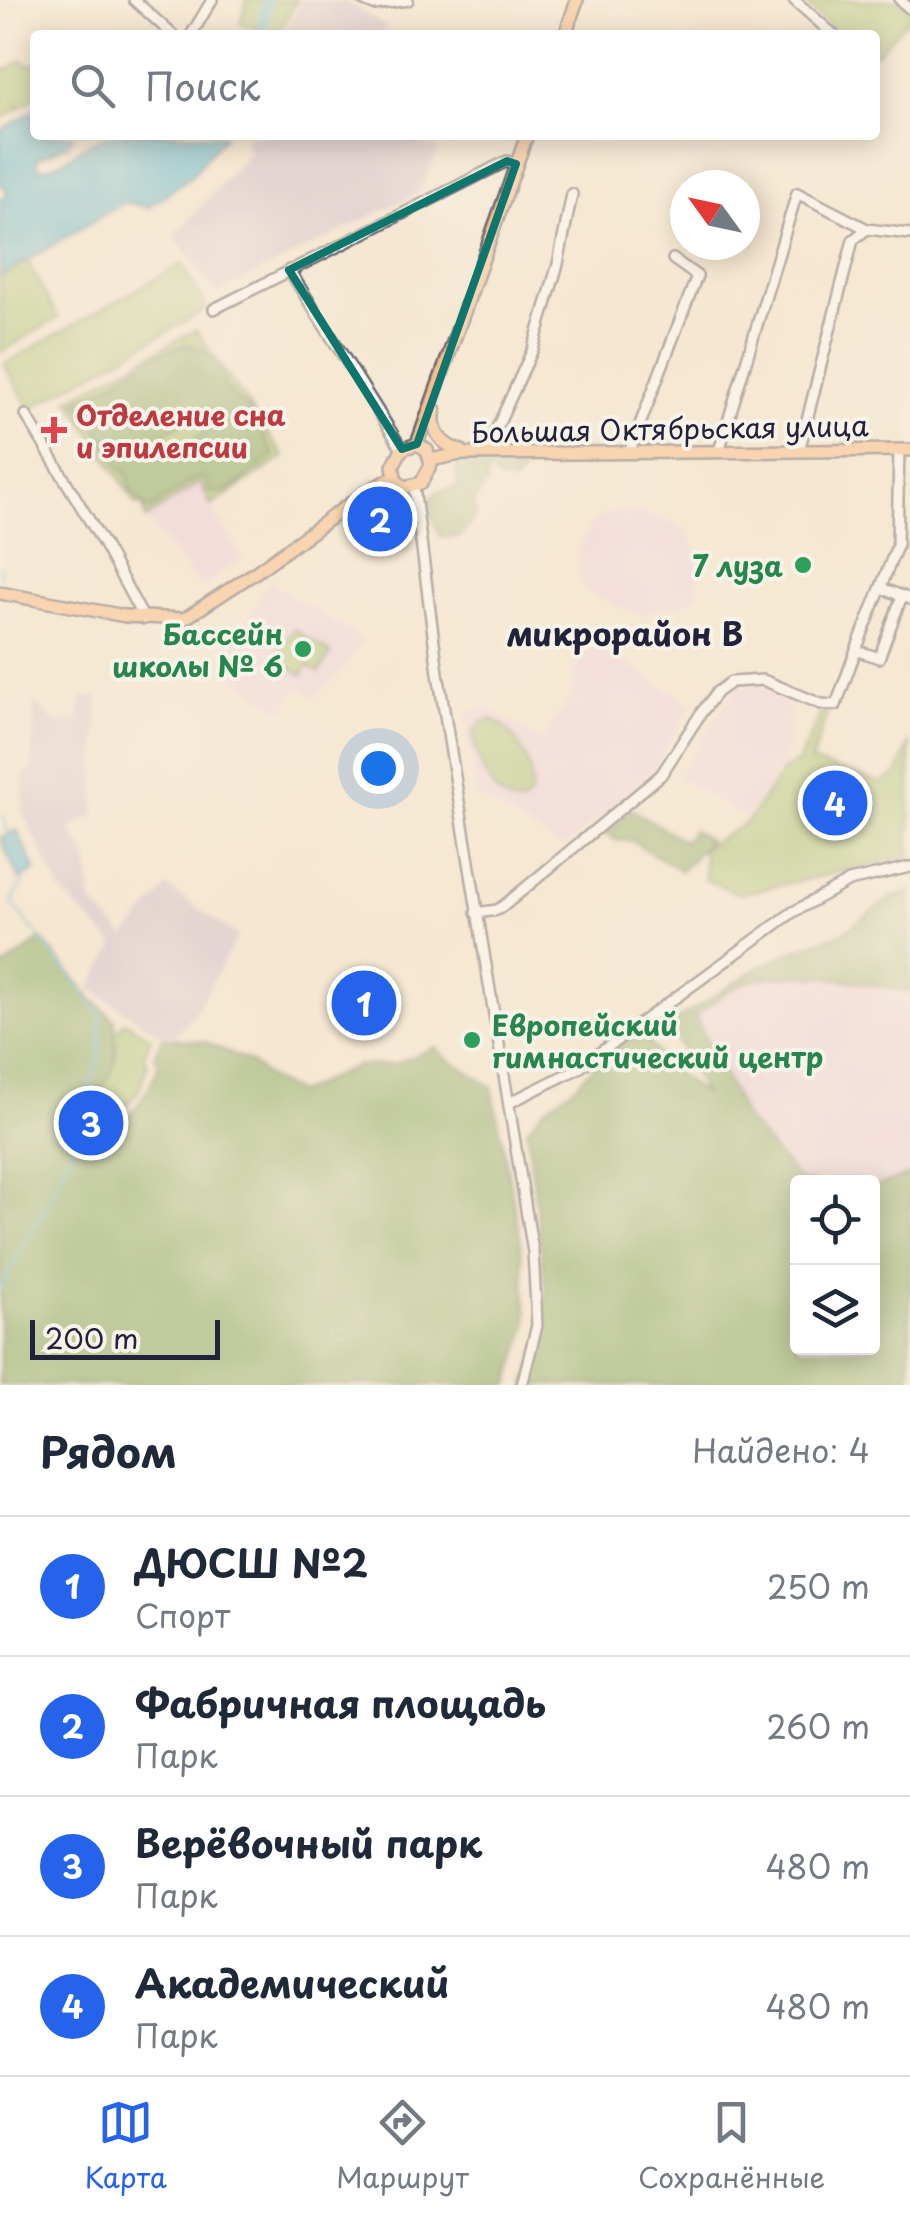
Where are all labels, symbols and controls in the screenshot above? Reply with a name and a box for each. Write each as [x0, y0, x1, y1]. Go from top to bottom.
search box [30, 30, 880, 140]
text: Поиск [145, 57, 260, 114]
icon: search [65, 58, 120, 113]
north arrow [670, 170, 760, 260]
place label: Отделение сна и эпилепсии [76, 393, 286, 468]
street label: Большая Октябрьская улица [471, 403, 869, 453]
marker: Отделение сна и эпилепсии [41, 417, 67, 443]
pin: 2 [348, 482, 412, 556]
place label: 7 луза [692, 544, 783, 587]
marker: 7 луза [792, 554, 814, 576]
district label: микрорайон В [507, 609, 743, 657]
place label: Бассейн школы № 6 [112, 612, 283, 687]
marker: Бассейн школы № 6 [292, 638, 314, 660]
your location [353, 743, 404, 794]
pin: 4 [802, 766, 868, 840]
pin: 1 [332, 966, 396, 1040]
place label: Европейский гимнастический центр [492, 1003, 823, 1078]
marker: Европейский гимнастический центр [461, 1029, 483, 1051]
pin: 3 [58, 1086, 124, 1160]
map controls [790, 1175, 880, 1355]
button: locate [790, 1175, 880, 1265]
button: layers [790, 1265, 880, 1355]
scale bar [30, 1315, 220, 1360]
text: 200 m [45, 1316, 138, 1359]
text: Рядом [40, 1419, 177, 1482]
text: Найдено: 4 [692, 1426, 870, 1474]
text: ДЮСШ №2 [135, 1534, 368, 1591]
text: 1 [65, 1562, 80, 1610]
text: 250 m [767, 1562, 870, 1610]
text: Спорт [135, 1591, 230, 1639]
text: Фабричная площадь [135, 1674, 546, 1731]
text: 2 [61, 1702, 84, 1750]
text: 260 m [766, 1702, 870, 1750]
text: Парк [135, 1731, 218, 1779]
text: Верёвочный парк [135, 1814, 482, 1871]
text: 3 [62, 1842, 83, 1890]
text: 480 m [765, 1842, 870, 1890]
text: Парк [135, 1871, 218, 1919]
text: Академический [135, 1954, 449, 2011]
text: 4 [62, 1982, 83, 2030]
text: 480 m [765, 1982, 870, 2030]
text: Парк [135, 2011, 218, 2059]
tab: Карта [85, 2095, 167, 2198]
tab: Маршрут [336, 2095, 469, 2198]
tab: Сохранённые [638, 2095, 825, 2198]

